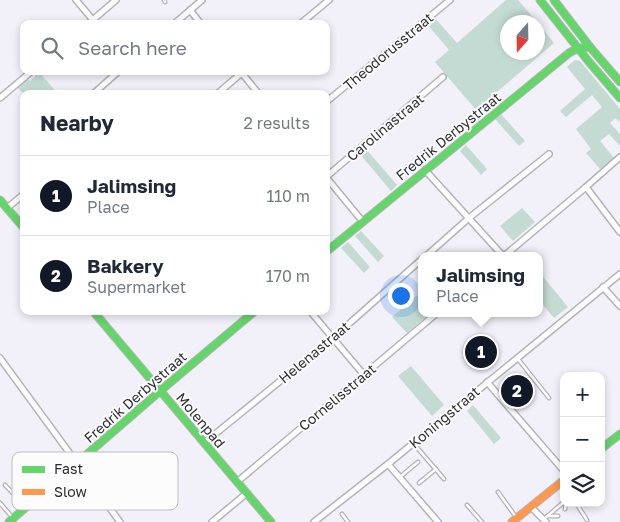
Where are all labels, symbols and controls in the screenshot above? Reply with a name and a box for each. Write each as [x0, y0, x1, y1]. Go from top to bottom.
street label: Theodorusstraat [340, 9, 436, 93]
north arrow [500, 15, 545, 60]
search box [20, 20, 330, 75]
icon: search [38, 34, 66, 62]
text: Search here [78, 36, 187, 59]
street label: Fredrik Derbystraat [392, 88, 504, 184]
street label: Carolinastraat [343, 90, 427, 164]
text: Nearby [40, 110, 114, 136]
text: 2 results [244, 113, 310, 133]
text: Jalimsing [87, 174, 176, 197]
text: 1 [52, 186, 60, 206]
text: 110 m [266, 186, 310, 206]
text: Place [87, 197, 130, 217]
popup [418, 252, 543, 317]
text: Bakkery [87, 254, 164, 277]
text: Jalimsing [436, 263, 525, 286]
text: 2 [51, 266, 61, 286]
text: 170 m [266, 266, 310, 286]
text: Supermarket [87, 277, 186, 297]
your location [388, 283, 414, 309]
text: Place [436, 286, 479, 306]
street label: Helenastraat [275, 317, 353, 387]
pin: 1 [465, 333, 497, 371]
street label: Fredrik Derbystraat [80, 348, 190, 446]
street label: Cornelisstraat [295, 360, 379, 434]
pin: 2 [501, 372, 533, 410]
map controls [560, 372, 605, 507]
button: + [560, 372, 605, 417]
street label: Koningstraat [405, 383, 483, 451]
street label: Molenpad [173, 389, 229, 451]
button: − [560, 417, 605, 462]
legend [12, 452, 178, 510]
text: Fast [54, 460, 83, 477]
button: layers [560, 462, 605, 507]
text: Slow [54, 483, 87, 500]

